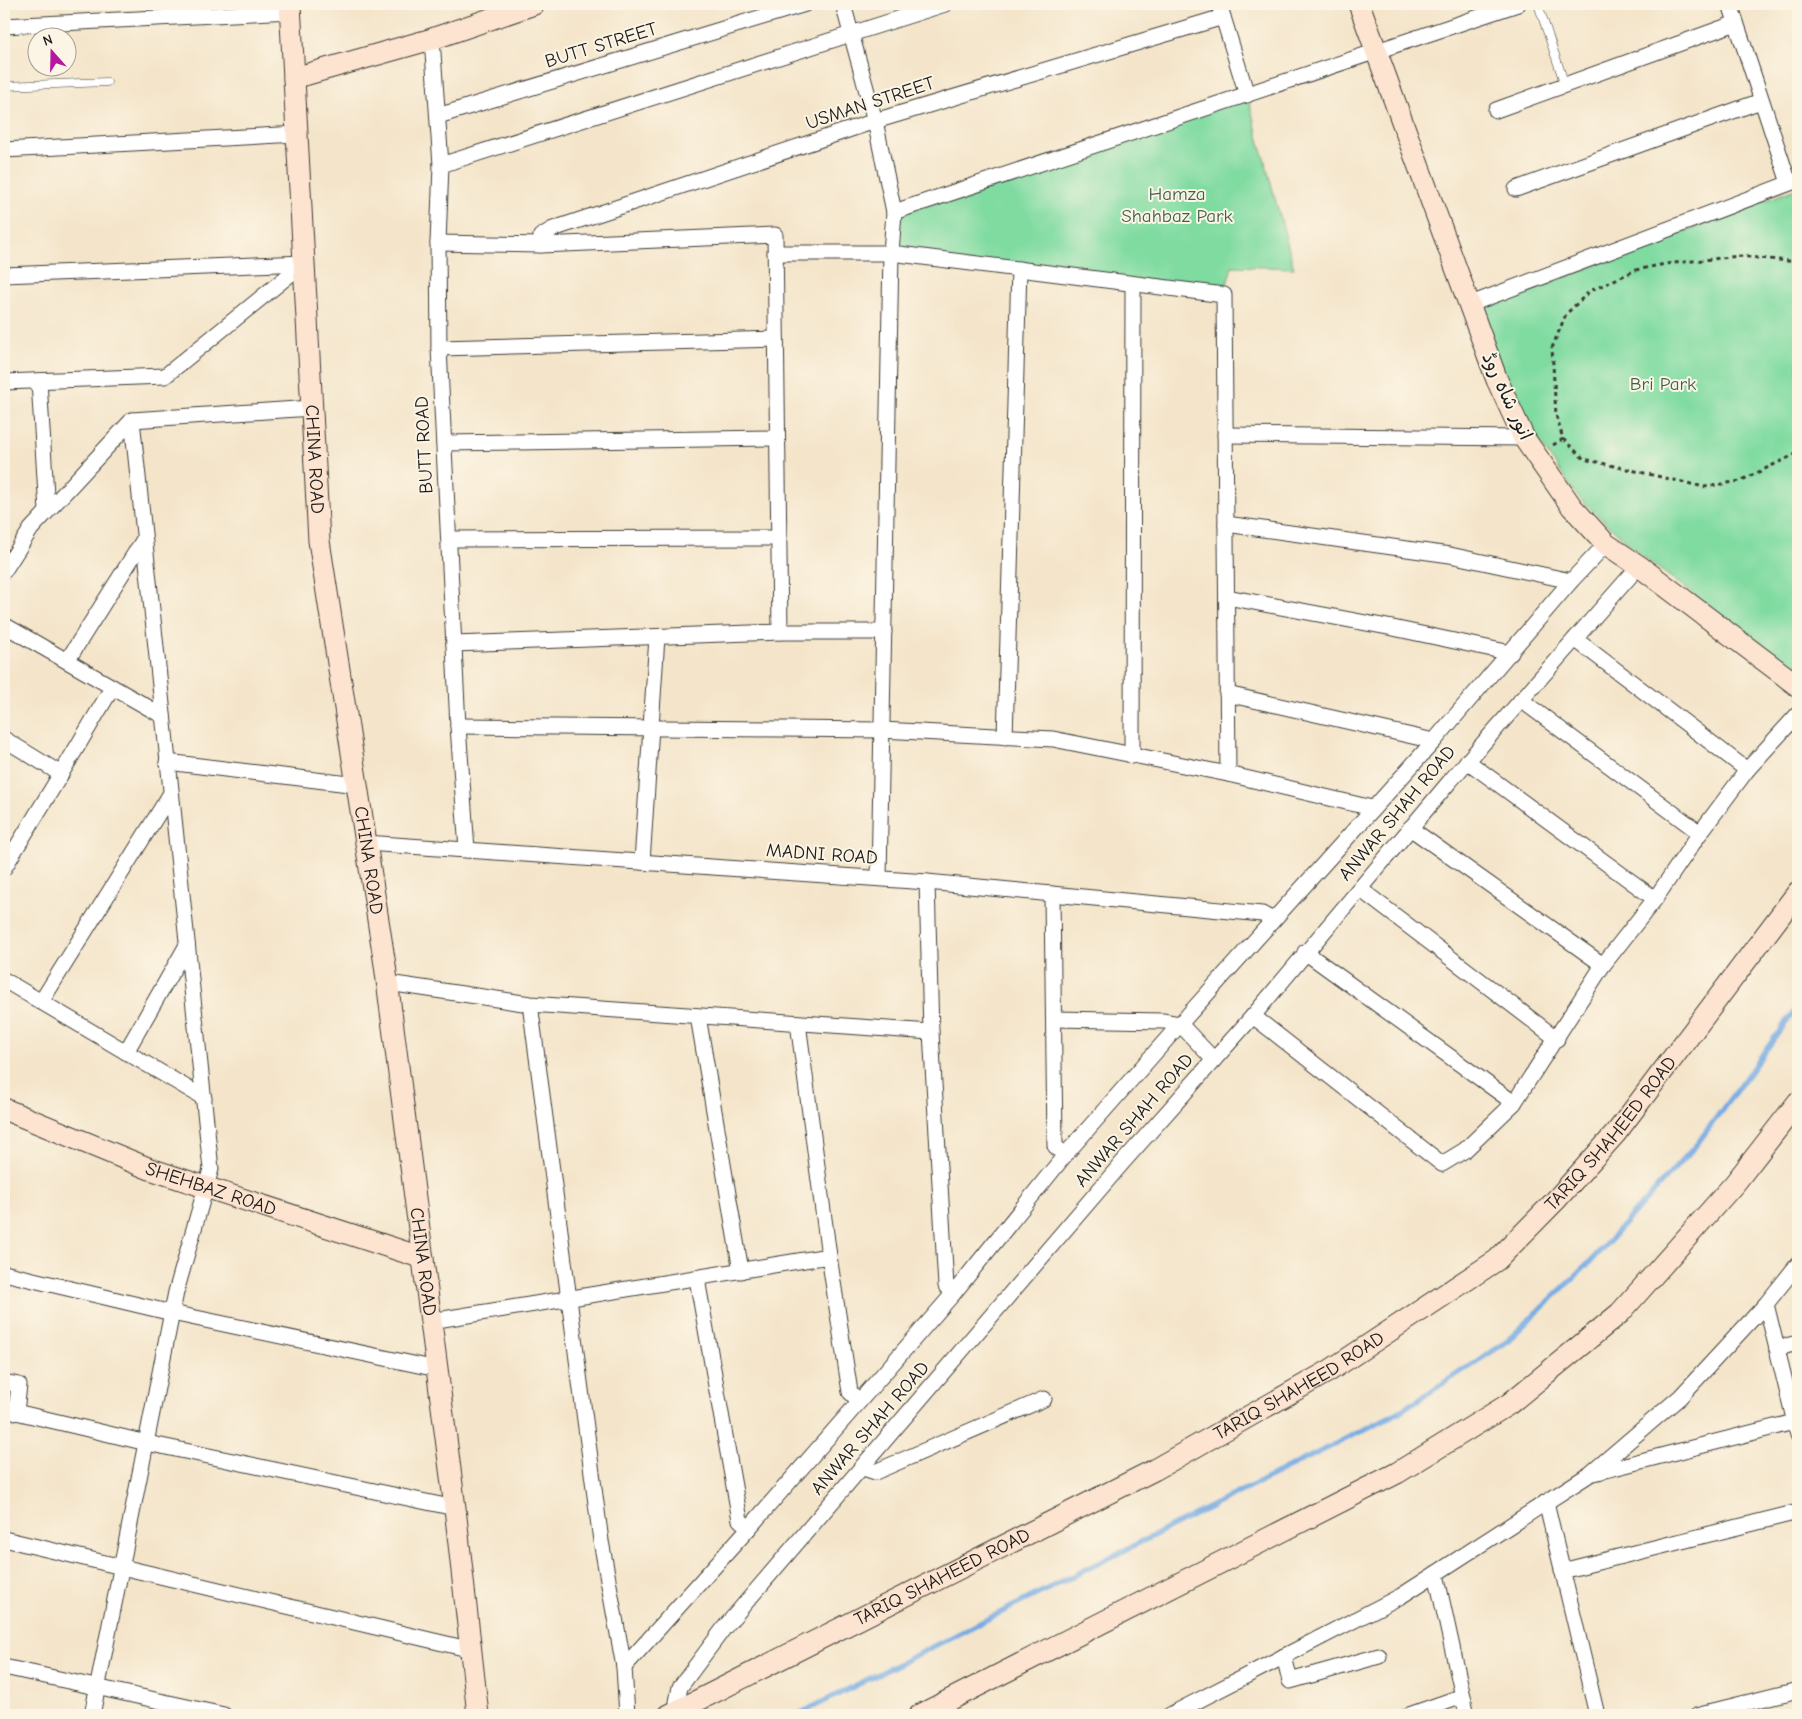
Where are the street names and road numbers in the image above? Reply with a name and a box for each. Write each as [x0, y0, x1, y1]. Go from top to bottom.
street label: BUTT STREET [542, 17, 660, 72]
street label: USMAN STREET [803, 72, 937, 134]
street label: انور شاہ روڈ [1477, 349, 1537, 443]
street label: BUTT ROAD [410, 395, 438, 495]
street label: CHINA ROAD [301, 404, 329, 515]
street label: ANWAR SHAH ROAD [1334, 741, 1460, 885]
street label: CHINA ROAD [349, 805, 388, 916]
street label: MADNI ROAD [766, 839, 879, 869]
street label: ANWAR SHAH ROAD [1070, 1049, 1198, 1191]
street label: TARIQ SHAHEED ROAD [1540, 1052, 1681, 1216]
street label: SHEHBAZ ROAD [143, 1157, 279, 1220]
street label: CHINA ROAD [405, 1206, 441, 1317]
street label: TARIQ SHAHEED ROAD [1210, 1327, 1388, 1445]
street label: ANWAR SHAH ROAD [806, 1357, 934, 1499]
street label: TARIQ SHAHEED ROAD [851, 1523, 1034, 1631]

